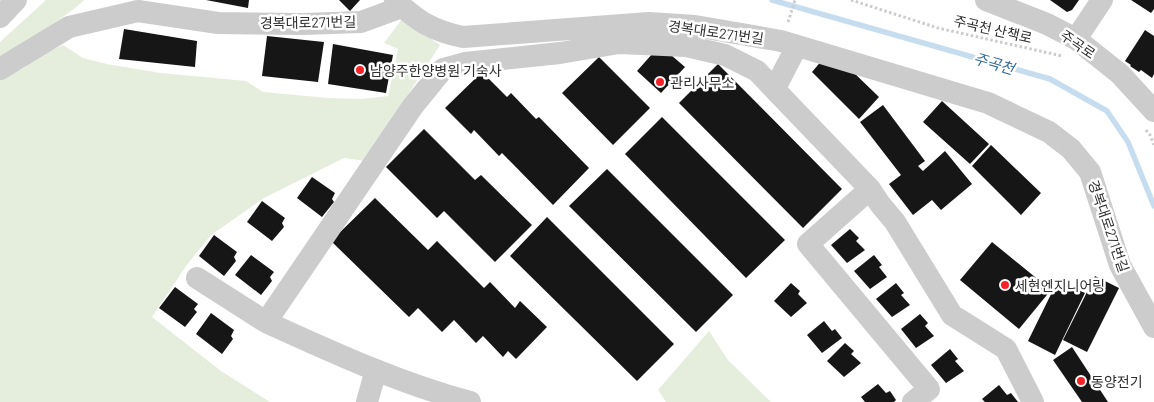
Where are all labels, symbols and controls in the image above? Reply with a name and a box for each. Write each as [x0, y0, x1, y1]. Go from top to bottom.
street label: 주곡천 산책로 [952, 12, 1034, 46]
street label: 경복대로271번길 [260, 13, 356, 31]
street label: 경복대로271번길 [667, 17, 765, 47]
street label: 주곡로 [1057, 26, 1099, 62]
water label: 주곡천 [972, 49, 1018, 78]
place label: 남양주한양병원 기숙사 [370, 62, 502, 79]
marker: 남양주한양병원 기숙사 [354, 64, 366, 76]
place label: 관리사무소 [670, 74, 735, 91]
marker: 관리사무소 [654, 76, 666, 88]
street label: 경복대로271번길 [1085, 178, 1133, 274]
place label: 세현엔지니어링 [1015, 277, 1105, 294]
marker: 세현엔지니어링 [999, 279, 1011, 291]
place label: 동양전기 [1091, 373, 1143, 390]
marker: 동양전기 [1075, 375, 1087, 387]

